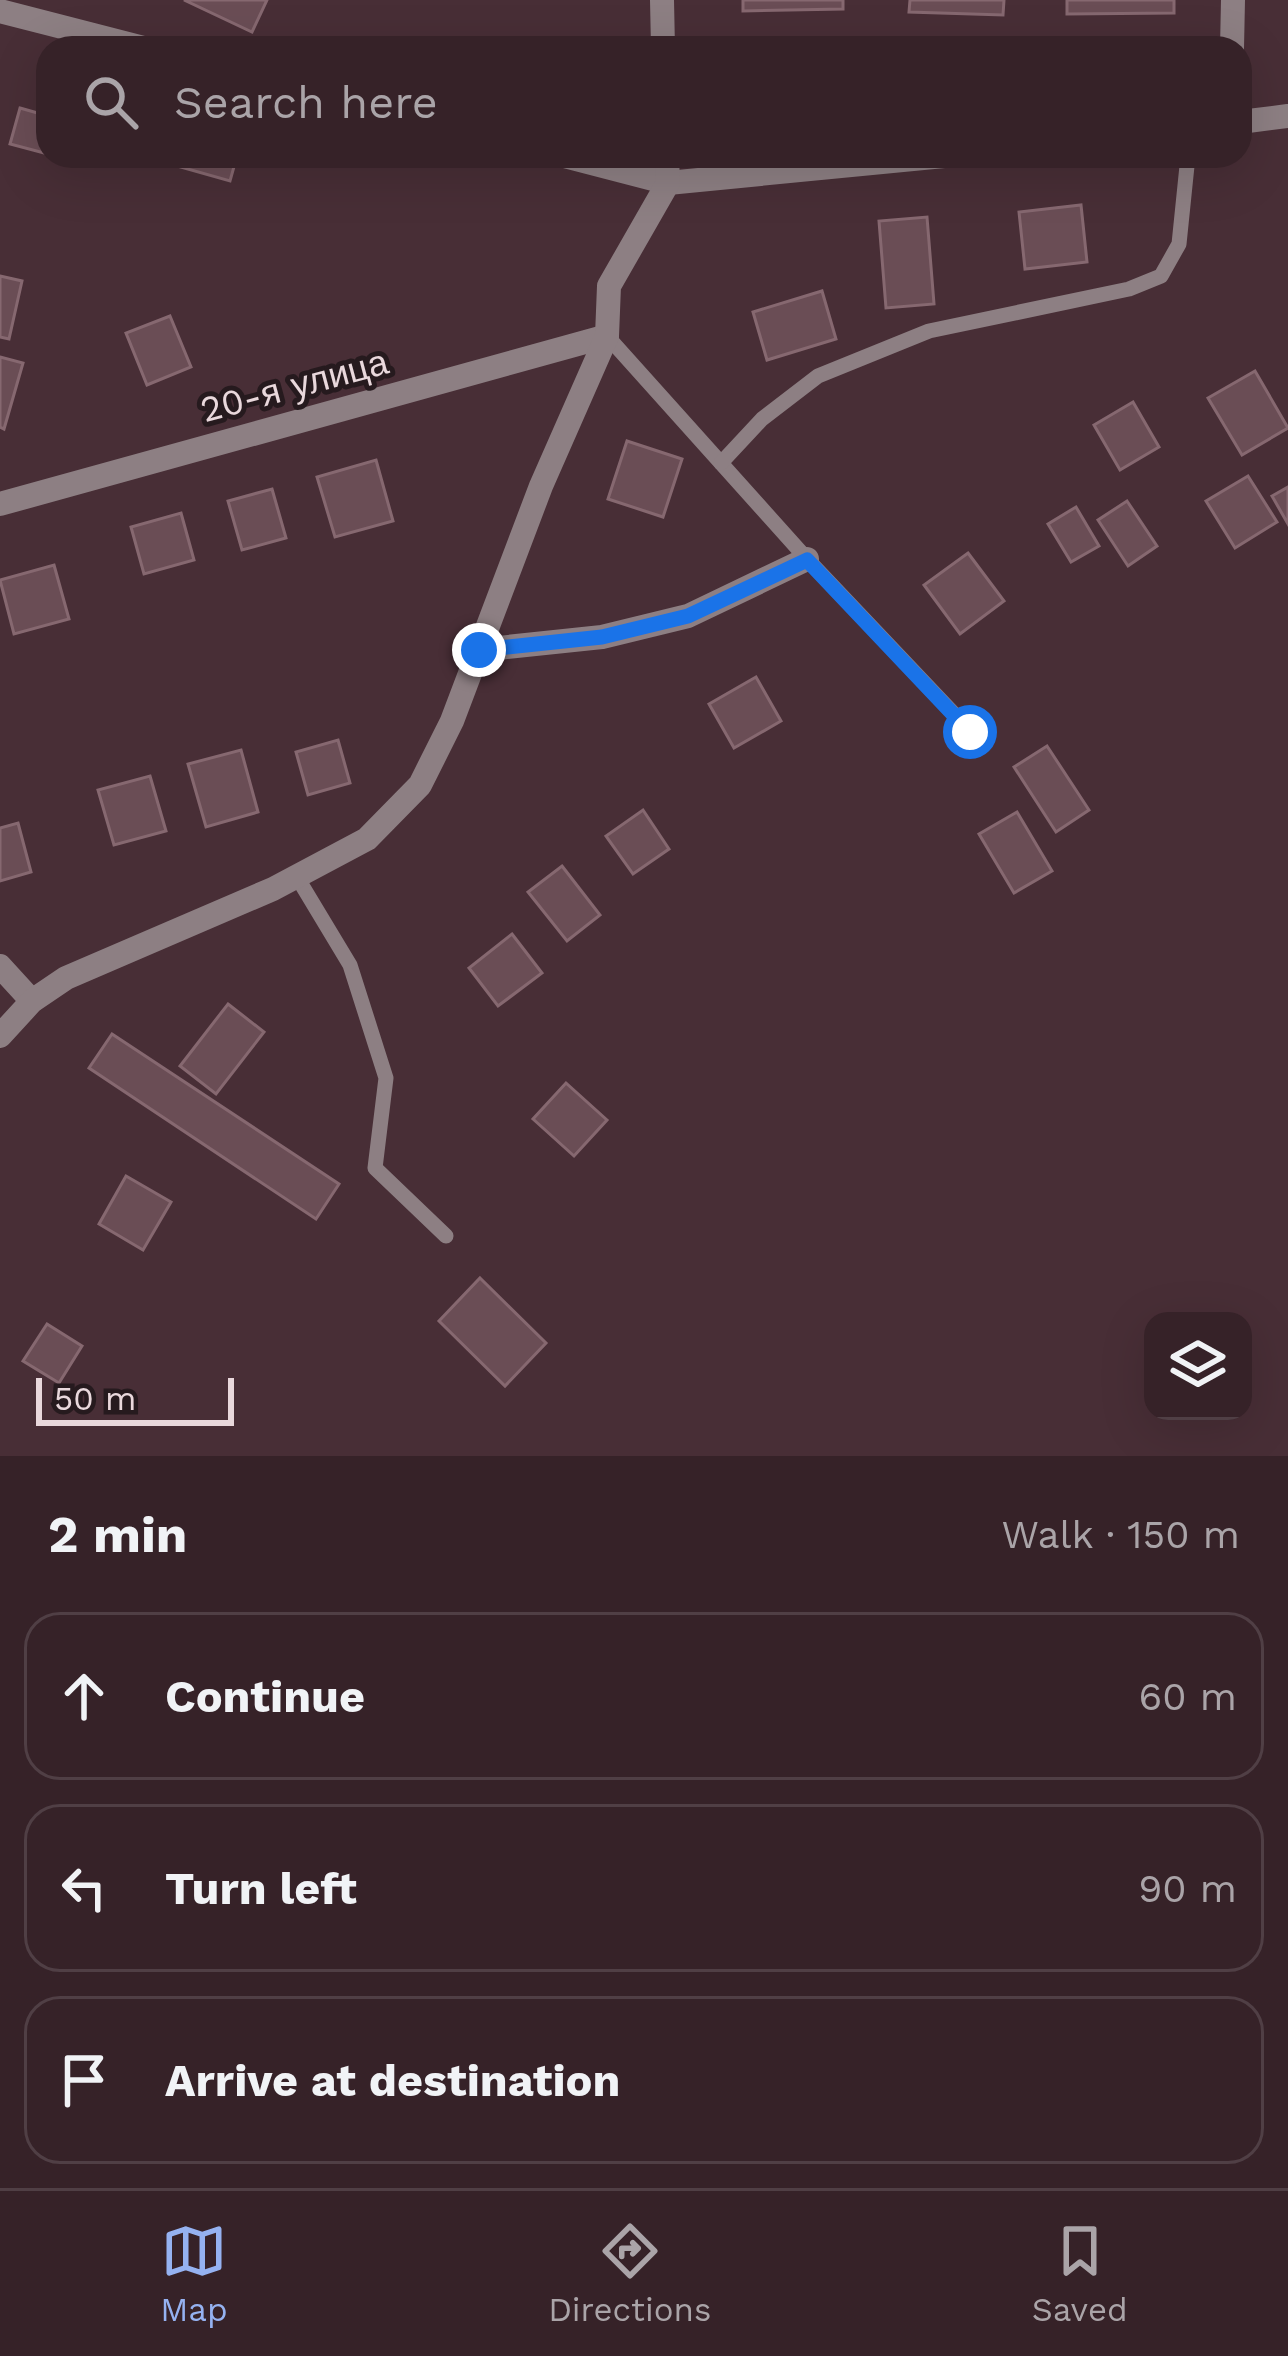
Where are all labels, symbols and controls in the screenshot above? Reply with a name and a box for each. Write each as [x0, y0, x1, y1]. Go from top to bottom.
search box [36, 36, 1252, 168]
icon: search [78, 69, 144, 135]
text: Search here [174, 76, 438, 129]
street label: 20-я улица [196, 341, 394, 431]
route end [452, 623, 506, 677]
route start [943, 705, 997, 759]
map controls [1144, 1312, 1252, 1420]
button: layers [1144, 1312, 1252, 1420]
scale bar [36, 1372, 234, 1425]
text: 50 m [54, 1379, 136, 1418]
text: 2 min [48, 1505, 187, 1564]
text: Walk · 150 m [1002, 1512, 1240, 1557]
icon: ahead [51, 1663, 117, 1729]
text: Continue [165, 1670, 365, 1723]
text: 60 m [1139, 1674, 1237, 1719]
icon: left [51, 1855, 117, 1921]
text: Turn left [165, 1862, 357, 1915]
text: 90 m [1138, 1866, 1237, 1911]
icon: arrive [51, 2047, 117, 2113]
text: Arrive at destination [165, 2054, 620, 2107]
tab: Map [160, 2218, 228, 2329]
tab: Directions [548, 2218, 711, 2329]
tab: Saved [1032, 2218, 1128, 2329]

